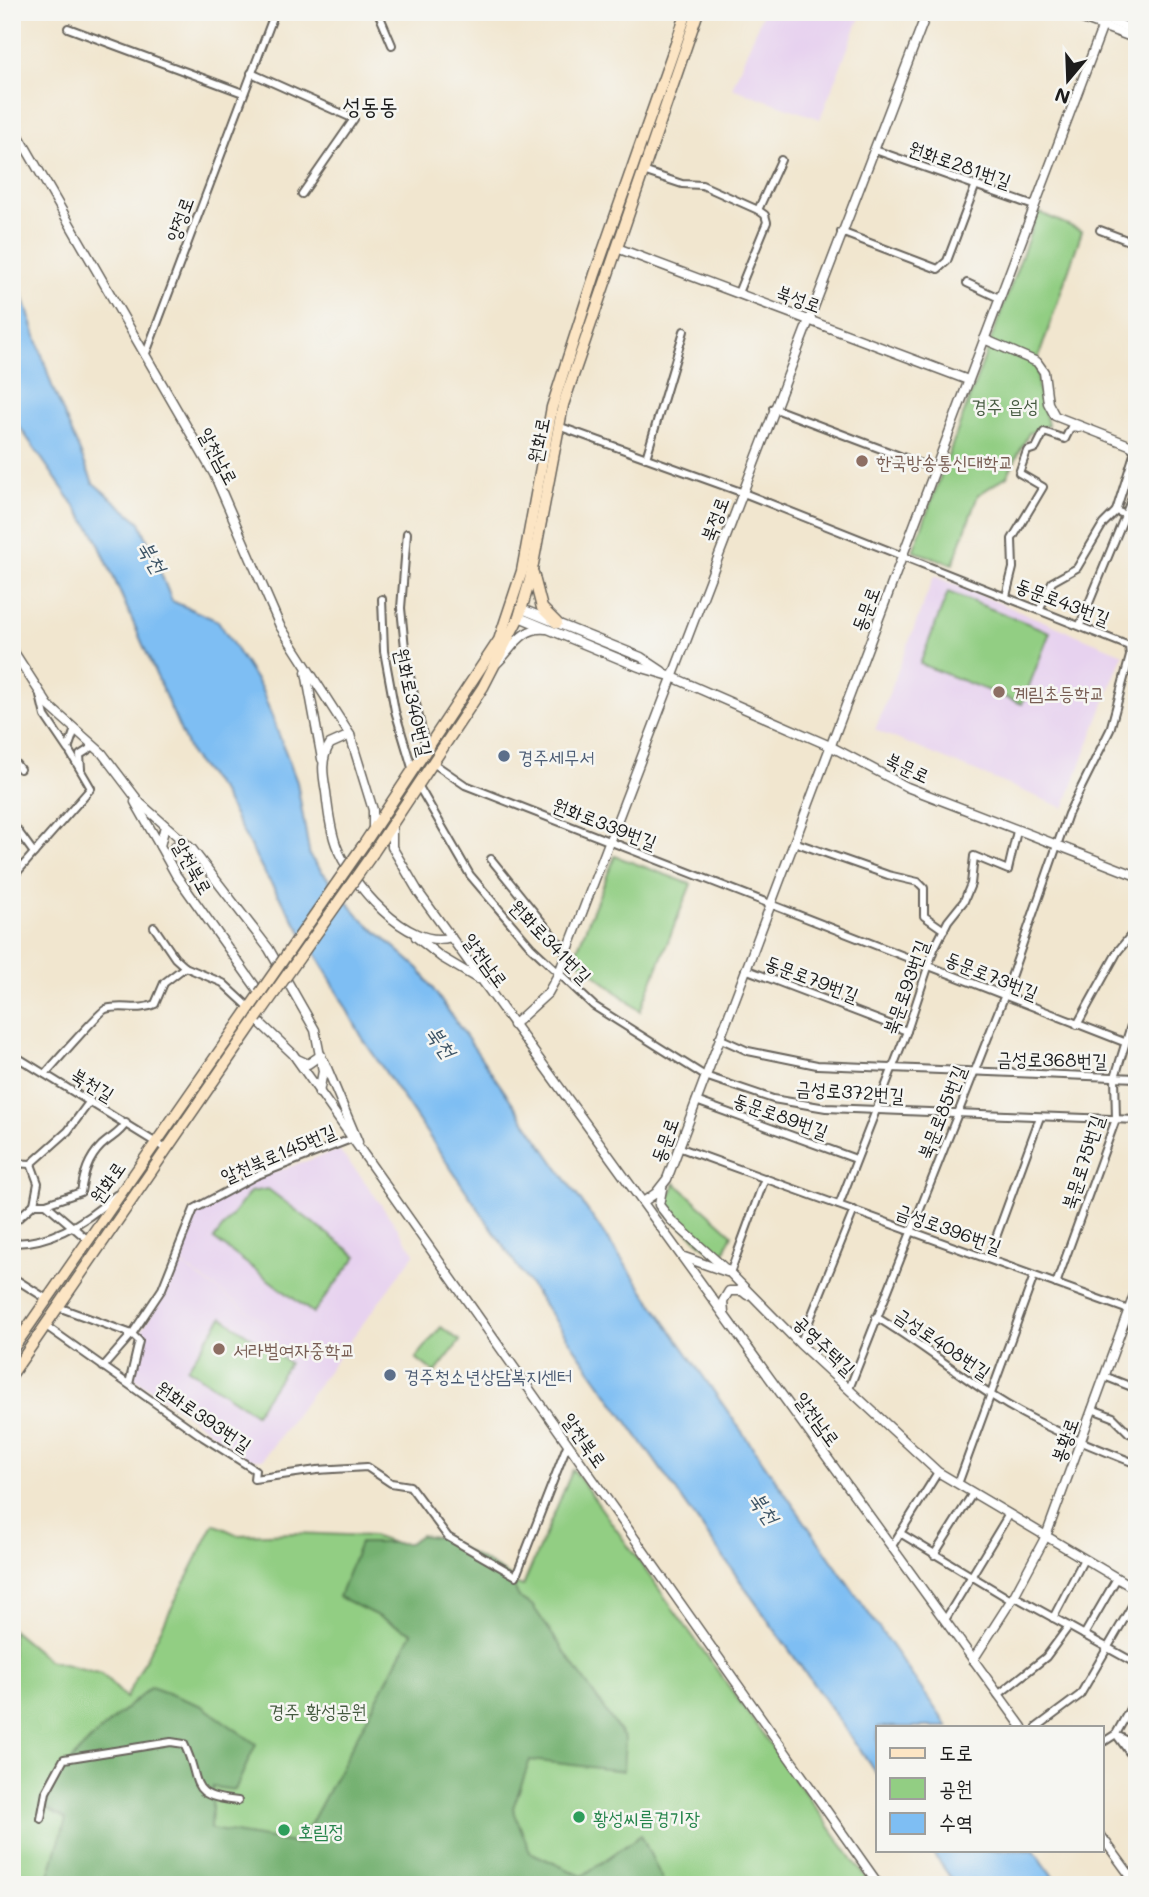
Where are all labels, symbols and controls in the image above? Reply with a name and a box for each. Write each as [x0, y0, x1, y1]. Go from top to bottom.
north arrow [1034, 46, 1104, 116]
text: N [1051, 82, 1073, 111]
district label: 성동동 [342, 90, 398, 120]
street label: 원화로281번길 [905, 135, 1015, 193]
street label: 양정로 [159, 193, 199, 245]
street label: 북성로 [773, 278, 825, 318]
park label: 경주 읍성 [971, 393, 1039, 418]
street label: 원화로 [521, 415, 555, 465]
street label: 알천남로 [194, 423, 244, 489]
place label: 한국방송통신대학교 [876, 449, 1014, 474]
marker: 한국방송통신대학교 [854, 453, 870, 469]
street label: 북정로 [694, 493, 734, 545]
water label: 북천 [133, 535, 174, 579]
street label: 동문로43번길 [1012, 572, 1114, 630]
street label: 동문로 [845, 583, 885, 635]
street label: 원화로340번길 [389, 645, 439, 759]
place label: 계림초등학교 [1013, 680, 1105, 705]
marker: 계림초등학교 [991, 684, 1007, 700]
place label: 경주세무서 [518, 744, 594, 769]
street label: 북문로 [882, 746, 934, 788]
marker: 경주세무서 [496, 748, 512, 764]
street label: 원화로339번길 [549, 792, 661, 854]
street label: 알천북로 [167, 833, 219, 899]
street label: 원화로341번길 [505, 894, 597, 988]
street label: 알천남로 [458, 928, 514, 992]
street label: 북문로93번길 [876, 936, 934, 1038]
street label: 동문로73번길 [942, 945, 1042, 1005]
street label: 동문로79번길 [762, 949, 862, 1007]
water label: 북천 [421, 1019, 464, 1064]
street label: 금성로368번길 [997, 1046, 1107, 1072]
street label: 북천길 [67, 1061, 119, 1107]
street label: 북문로85번길 [911, 1061, 971, 1163]
street label: 금성로372번길 [795, 1075, 905, 1107]
street label: 동문로89번길 [730, 1086, 832, 1144]
street label: 북문로75번길 [1055, 1111, 1109, 1213]
street label: 동문로 [644, 1114, 684, 1166]
street label: 알천북로145번길 [217, 1118, 339, 1188]
street label: 원화로 [84, 1156, 130, 1208]
street label: 금성로396번길 [893, 1197, 1005, 1259]
street label: 금성로408번길 [890, 1302, 996, 1384]
street label: 공영주택길 [789, 1309, 861, 1381]
place label: 서라벌여자중학교 [233, 1337, 355, 1362]
marker: 서라벌여자중학교 [211, 1341, 227, 1357]
place label: 경주청소년상담복지센터 [404, 1363, 572, 1388]
marker: 경주청소년상담복지센터 [382, 1367, 398, 1383]
street label: 원화로393번길 [151, 1375, 257, 1457]
street label: 알천남로 [790, 1387, 846, 1451]
street label: 알천북로 [557, 1408, 613, 1472]
street label: 봉황로 [1044, 1414, 1084, 1466]
water label: 북천 [744, 1485, 787, 1530]
park label: 경주 황성공원 [269, 1698, 367, 1723]
legend [876, 1726, 1104, 1852]
text: 도로 [939, 1738, 973, 1765]
text: 공원 [939, 1774, 973, 1801]
place label: 황성씨름경기장 [593, 1805, 700, 1830]
text: 수역 [939, 1808, 973, 1835]
marker: 황성씨름경기장 [571, 1809, 587, 1825]
place label: 호림정 [298, 1818, 344, 1843]
marker: 호림정 [276, 1822, 292, 1838]

